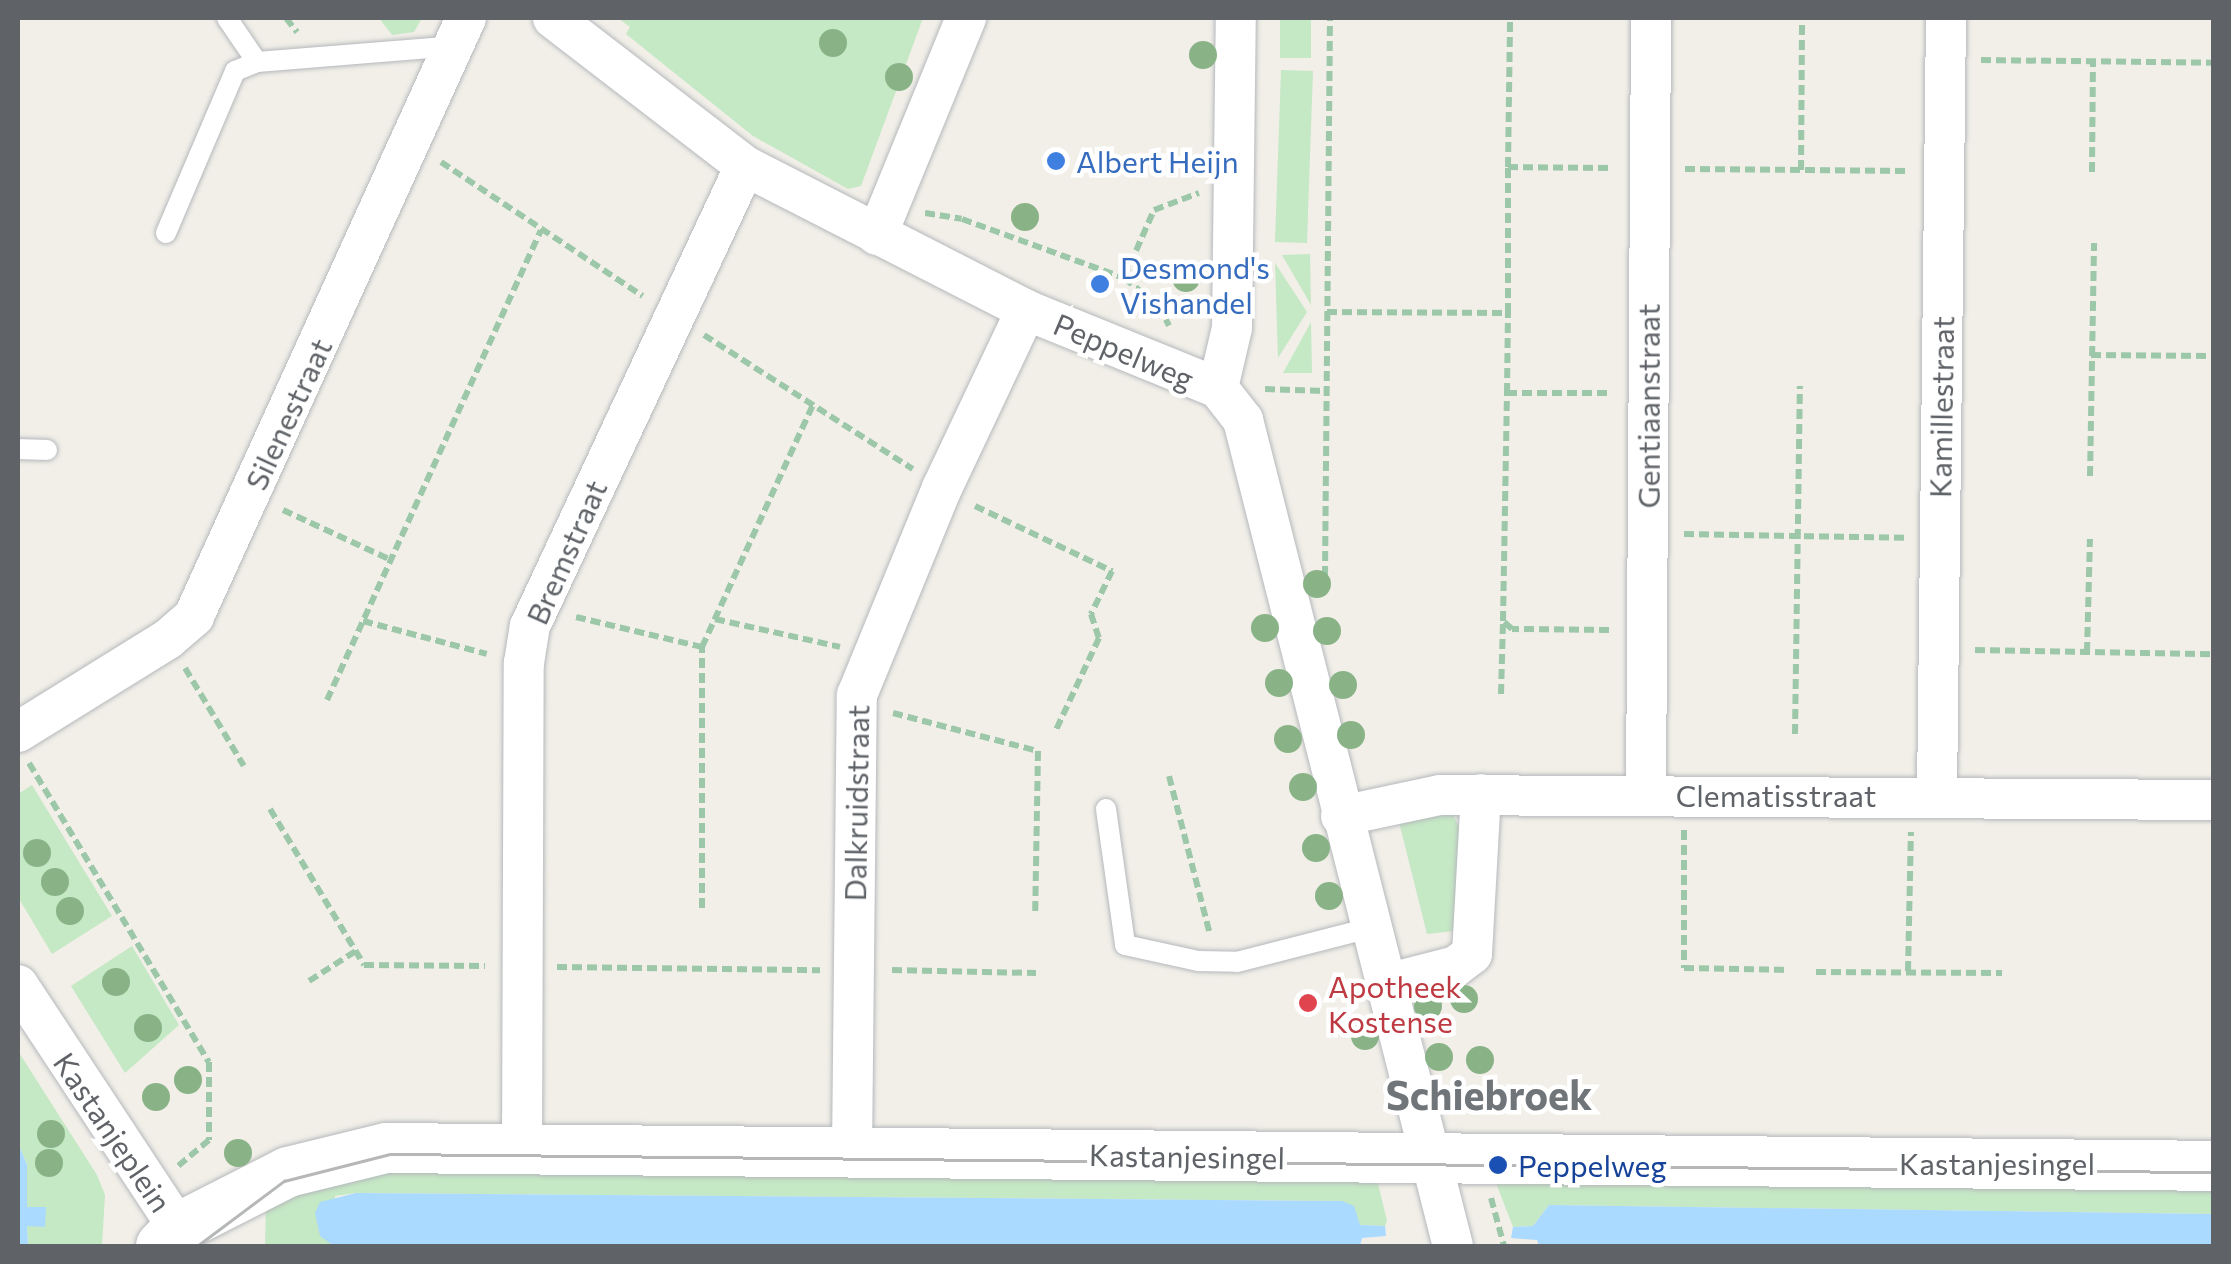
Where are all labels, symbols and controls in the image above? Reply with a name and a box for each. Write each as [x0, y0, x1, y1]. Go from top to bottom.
place label: Albert Heijn [1076, 143, 1239, 179]
marker: Albert Heijn [1045, 150, 1067, 172]
place label: Desmond's Vishandel [1120, 249, 1270, 320]
marker: Desmond's Vishandel [1089, 273, 1111, 295]
street label: Gentiaanstraat [1630, 304, 1666, 508]
street label: Peppelweg [1049, 305, 1199, 397]
street label: Kamillestraat [1921, 316, 1961, 498]
street label: Silenestraat [237, 333, 339, 495]
street label: Bremstraat [518, 474, 614, 630]
street label: Dalkruidstraat [836, 704, 876, 902]
street label: Clematisstraat [1676, 777, 1876, 813]
place label: Apotheek Kostense [1328, 968, 1462, 1038]
marker: Apotheek Kostense [1297, 992, 1319, 1014]
street label: Kastanjeplein [47, 1046, 179, 1218]
district label: Schiebroek [1386, 1070, 1592, 1118]
street label: Kastanjesingel [1089, 1136, 1285, 1176]
street label: Kastanjesingel [1899, 1145, 2095, 1181]
place label: Peppelweg [1518, 1147, 1667, 1183]
marker: Peppelweg [1487, 1154, 1509, 1176]

